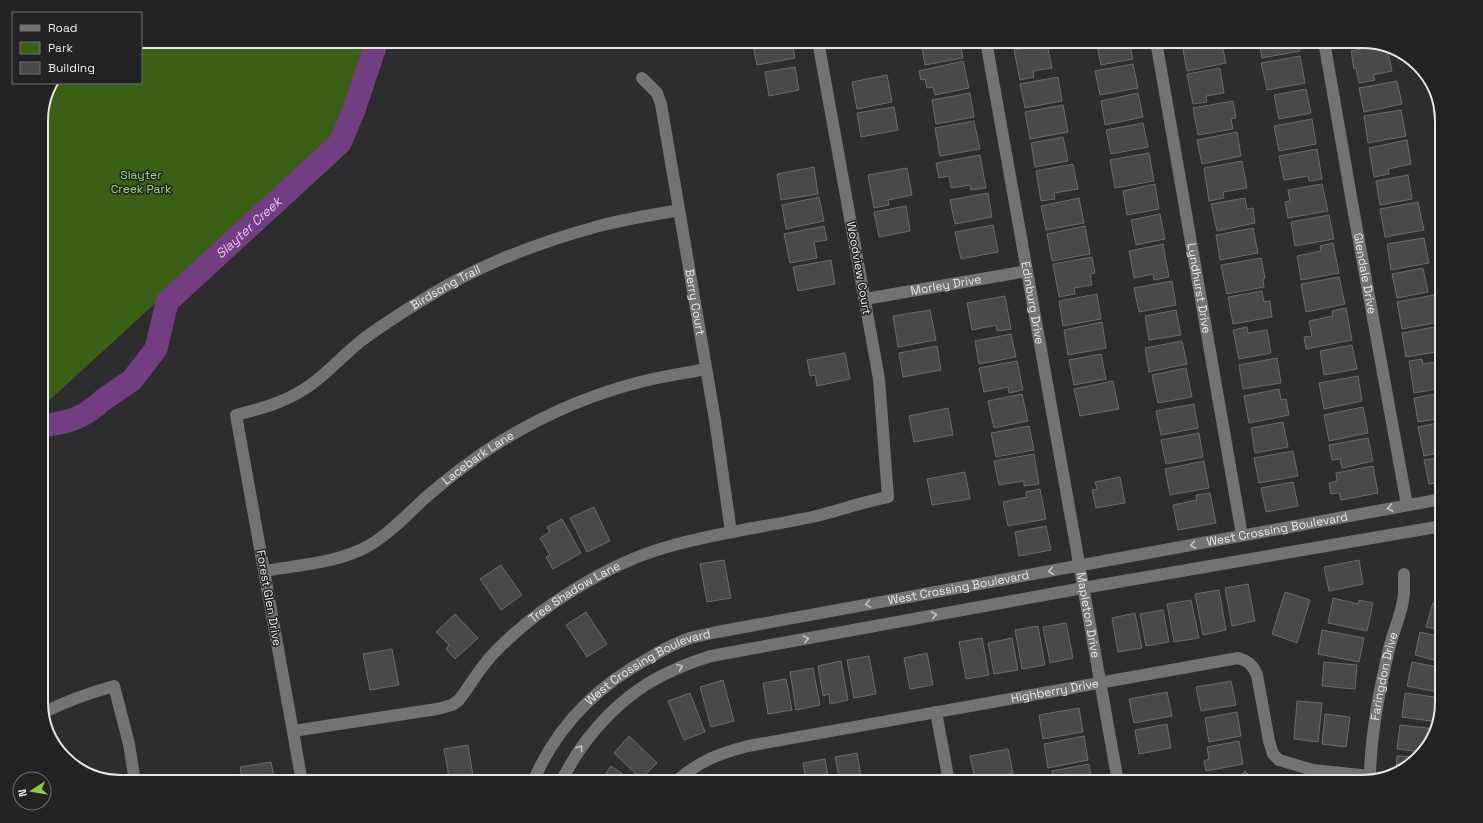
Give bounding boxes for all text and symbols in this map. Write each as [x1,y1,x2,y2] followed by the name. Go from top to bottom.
[12,12,142,84] legend
[48,20,77,36] text: Road
[48,40,73,56] text: Park
[48,60,95,76] text: Building
[111,167,172,197] park label: Slayter Creek Park
[212,191,286,262] water label: Slayter Creek
[843,220,875,316] street label: Woodview Court
[1350,232,1380,315] street label: Glendale Drive
[1183,242,1215,335] street label: Lyndhurst Drive
[1017,260,1048,346] street label: Edinburg Drive
[408,261,483,313] street label: Birdsong Trail
[681,268,708,337] street label: Berry Court
[909,271,982,299] street label: Morley Drive
[439,427,517,488] street label: Lacebark Lane
[1387,503,1393,512] one-way arrow
[1205,508,1349,550] street label: West Crossing Boulevard
[1190,540,1196,548] one-way arrow
[253,549,285,647] street label: Forest Glen Drive
[525,558,623,626] street label: Tree Shadow Lane
[1048,566,1055,575] one-way arrow
[887,567,1030,608] street label: West Crossing Boulevard
[1073,571,1104,659] street label: Mapleton Drive
[865,599,872,608] one-way arrow
[931,612,937,620] one-way arrow
[581,626,712,709] street label: West Crossing Boulevard
[1367,630,1402,722] street label: Faringdon Drive
[803,635,809,644] one-way arrow
[676,664,683,672] one-way arrow
[1010,675,1100,707] street label: Highberry Drive
[575,746,582,753] one-way arrow
[12,771,52,811] north arrow
[15,788,30,798] text: N

